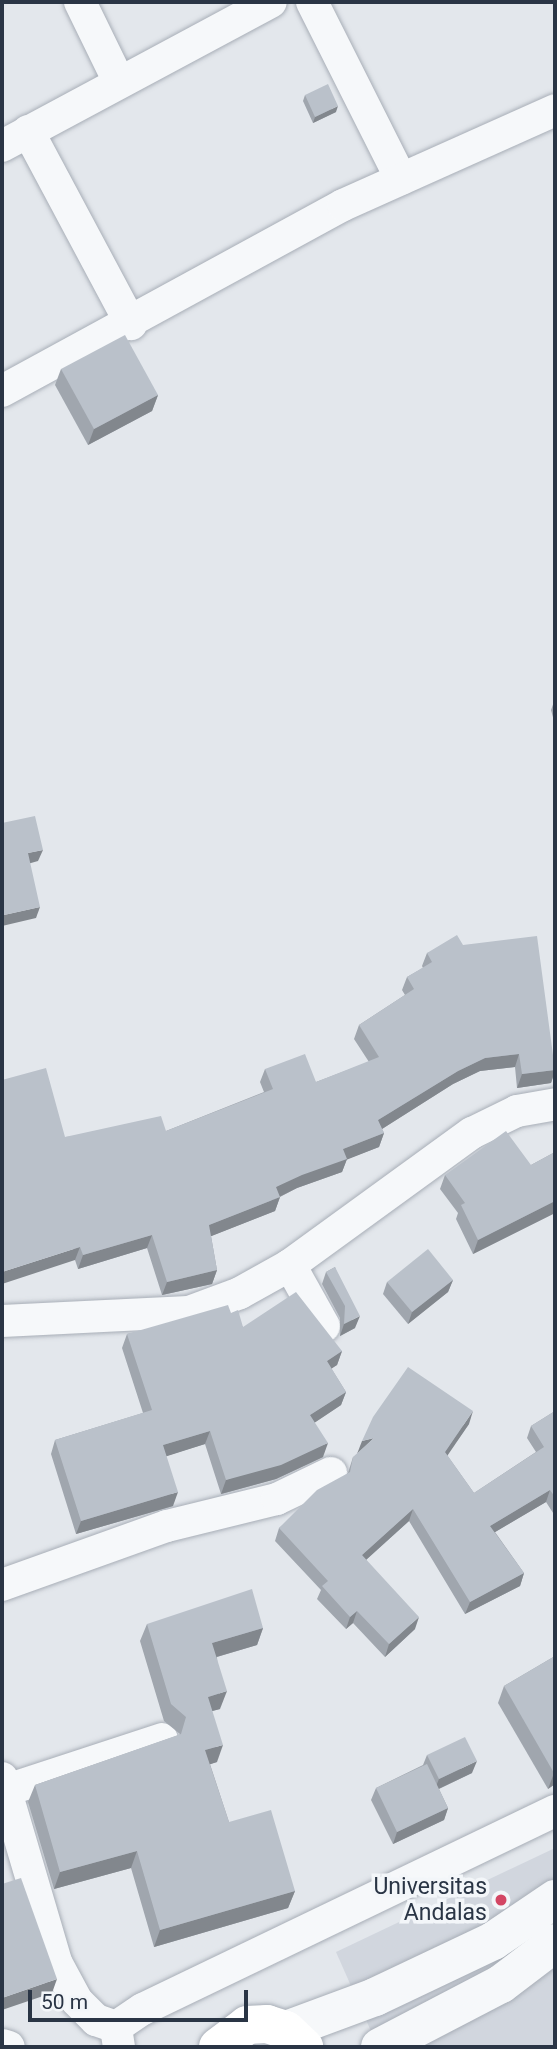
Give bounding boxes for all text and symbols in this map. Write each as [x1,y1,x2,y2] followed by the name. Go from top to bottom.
[373,1873,487,1927] place label: Universitas Andalas
[493,1892,509,1908] marker: Universitas Andalas
[32,1976,252,2020] scale bar
[41,1990,88,2014] text: 50 m

